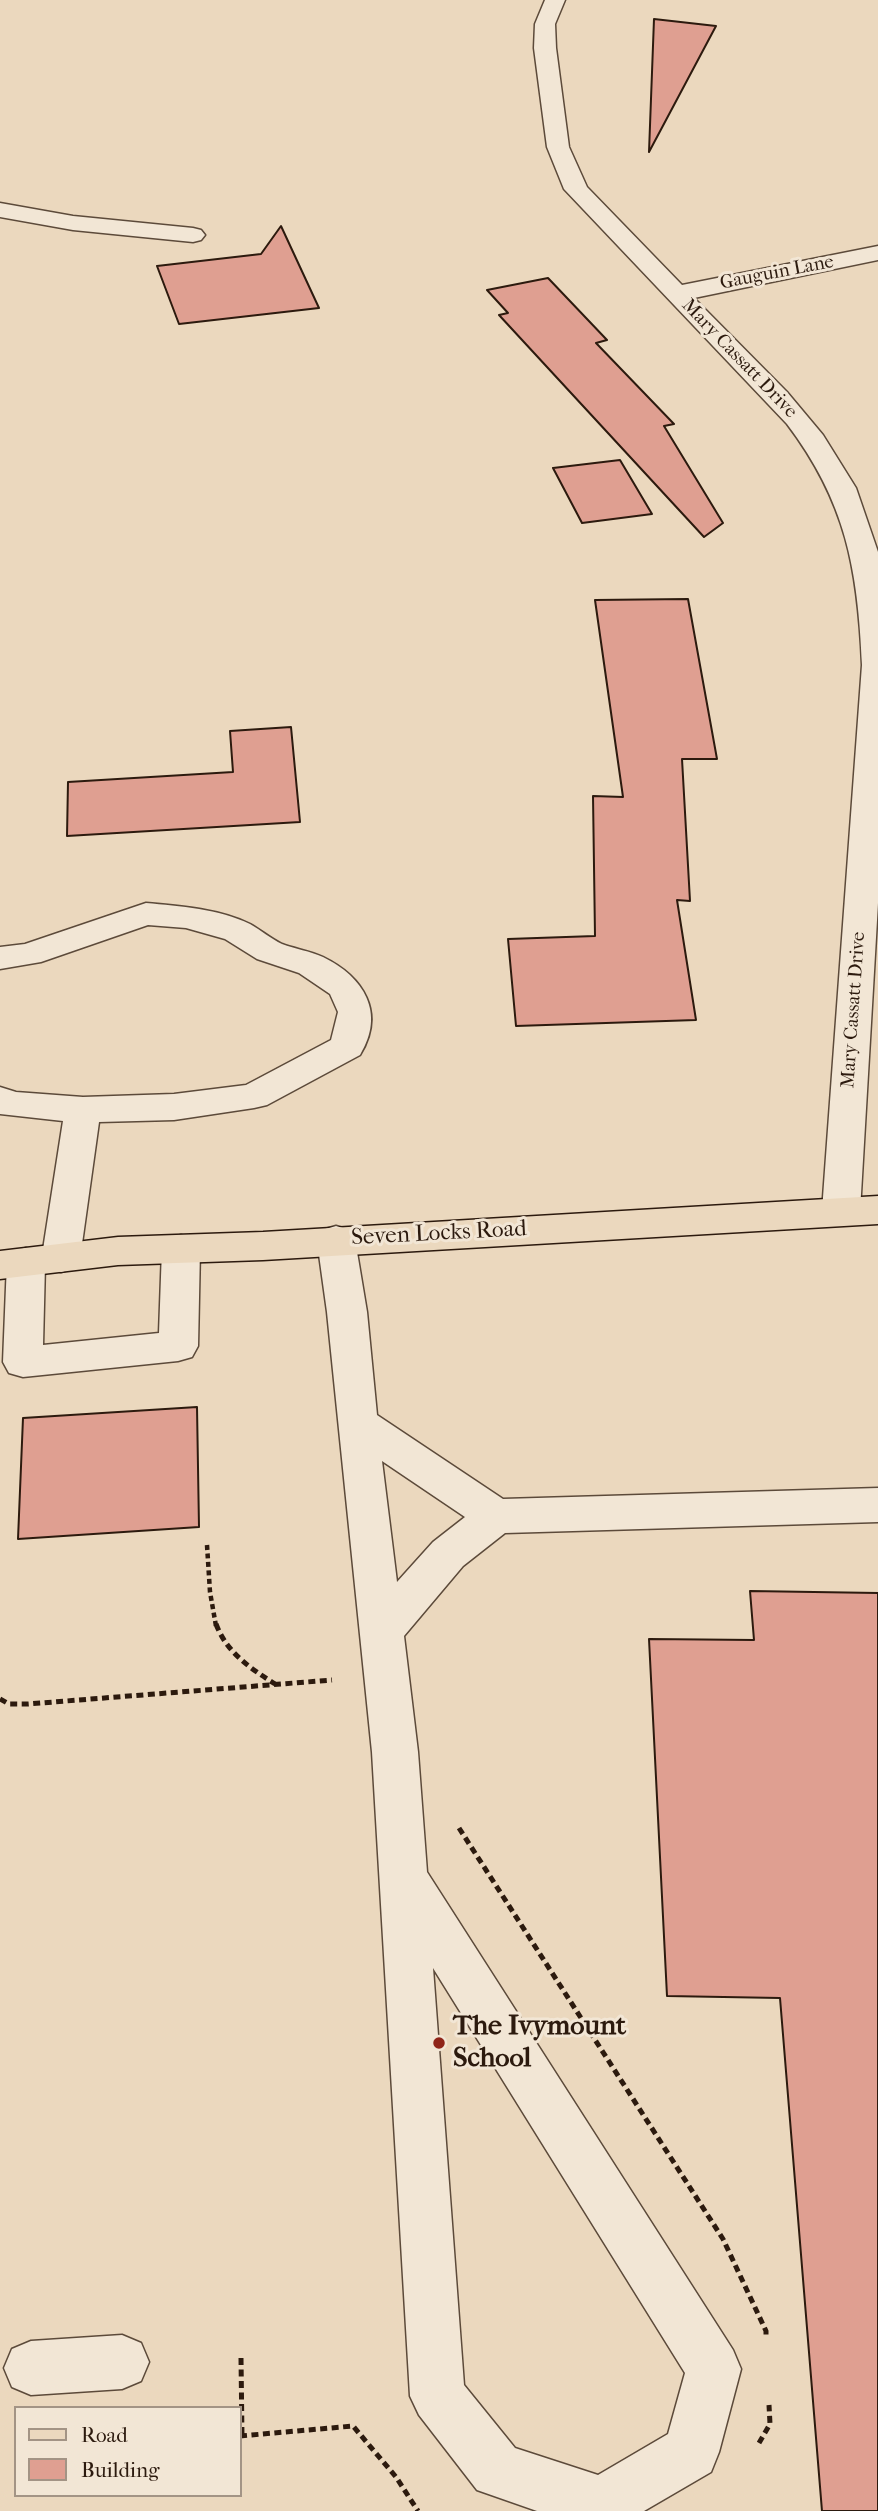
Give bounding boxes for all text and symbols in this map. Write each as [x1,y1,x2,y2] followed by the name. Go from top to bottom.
[718,251,836,295] street label: Gauguin Lane
[676,295,802,423] street label: Mary Cassatt Drive
[837,931,871,1089] street label: Mary Cassatt Drive
[350,1216,528,1252] street label: Seven Locks Road
[453,2010,626,2076] place label: The Ivymount School
[431,2035,447,2051] marker: The Ivymount School
[14,2406,242,2497] legend
[81,2423,128,2447] text: Road
[81,2458,159,2482] text: Building

